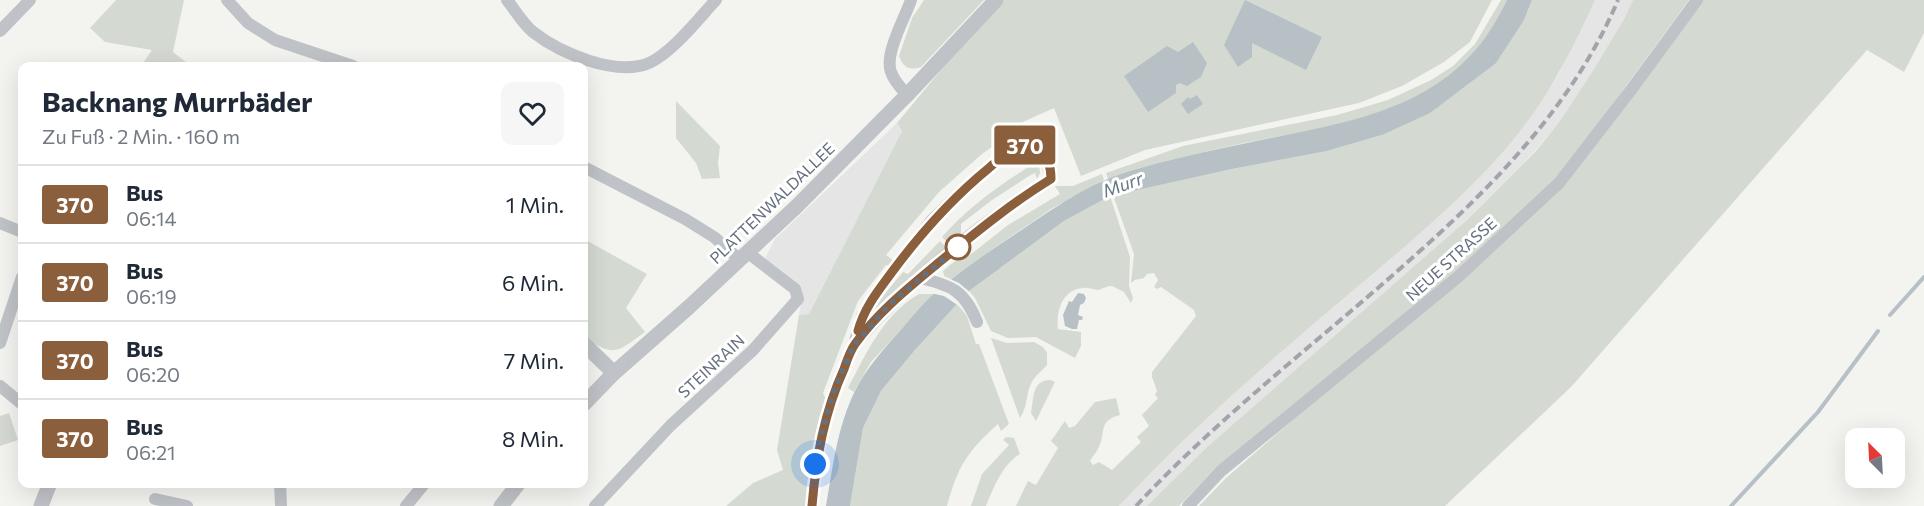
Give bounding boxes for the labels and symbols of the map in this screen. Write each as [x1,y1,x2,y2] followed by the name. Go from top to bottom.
[990,126,1060,164] line badge: 370
[705,138,838,267] street label: PLATTENWALDALLEE
[1099,166,1147,202] water label: Murr
[1401,213,1500,304] street label: NEUE STRASSE
[945,234,971,260] unlabelled marker
[674,330,748,401] street label: STEINRAIN
[1845,428,1905,488] north arrow
[800,449,830,479] your location

